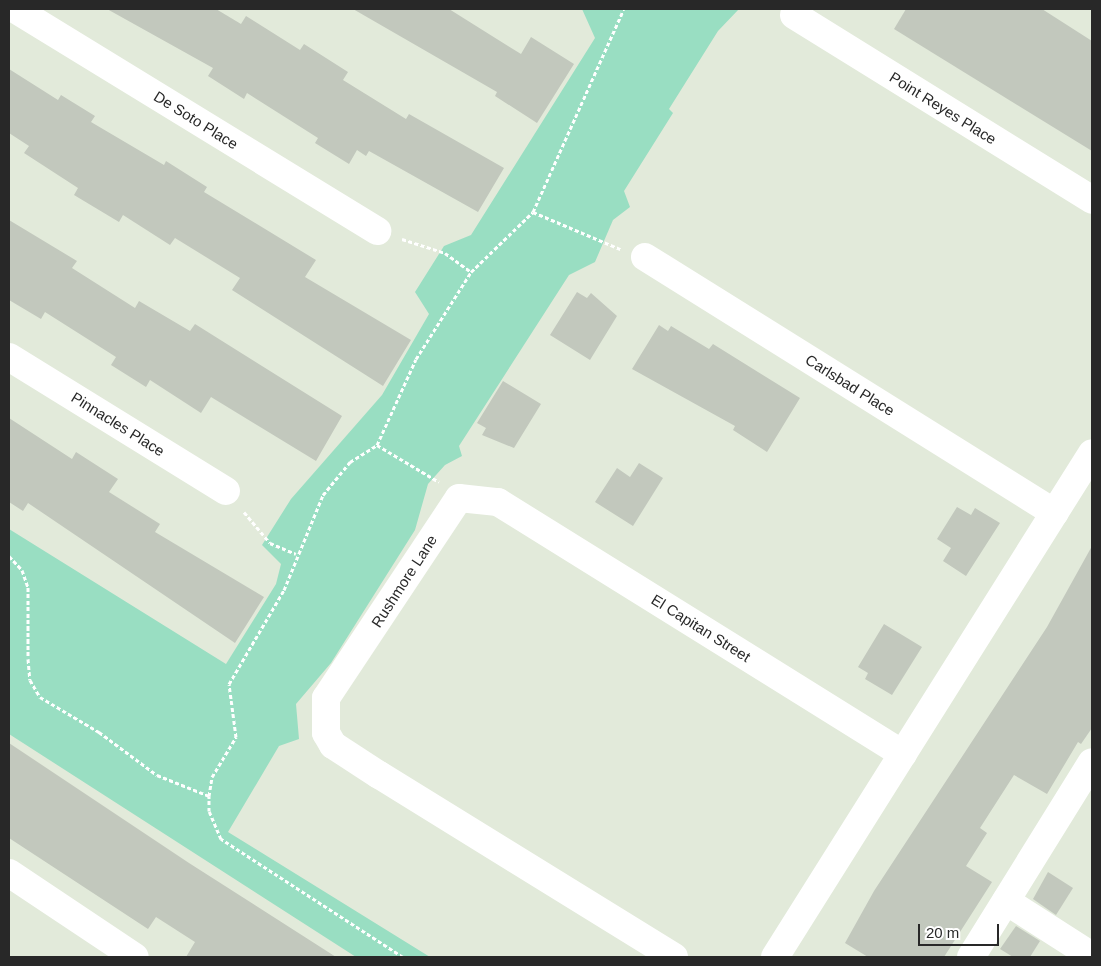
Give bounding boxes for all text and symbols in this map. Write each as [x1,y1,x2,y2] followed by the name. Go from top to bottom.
[886,68,1000,148] street label: Point Reyes Place
[151,87,241,153] street label: De Soto Place
[802,350,898,420] street label: Carlsbad Place
[68,388,168,460] street label: Pinnacles Place
[367,531,441,631] street label: Rushmore Lane
[648,590,754,666] street label: El Capitan Street
[921,914,1002,946] scale bar
[926,924,959,941] text: 20 m

